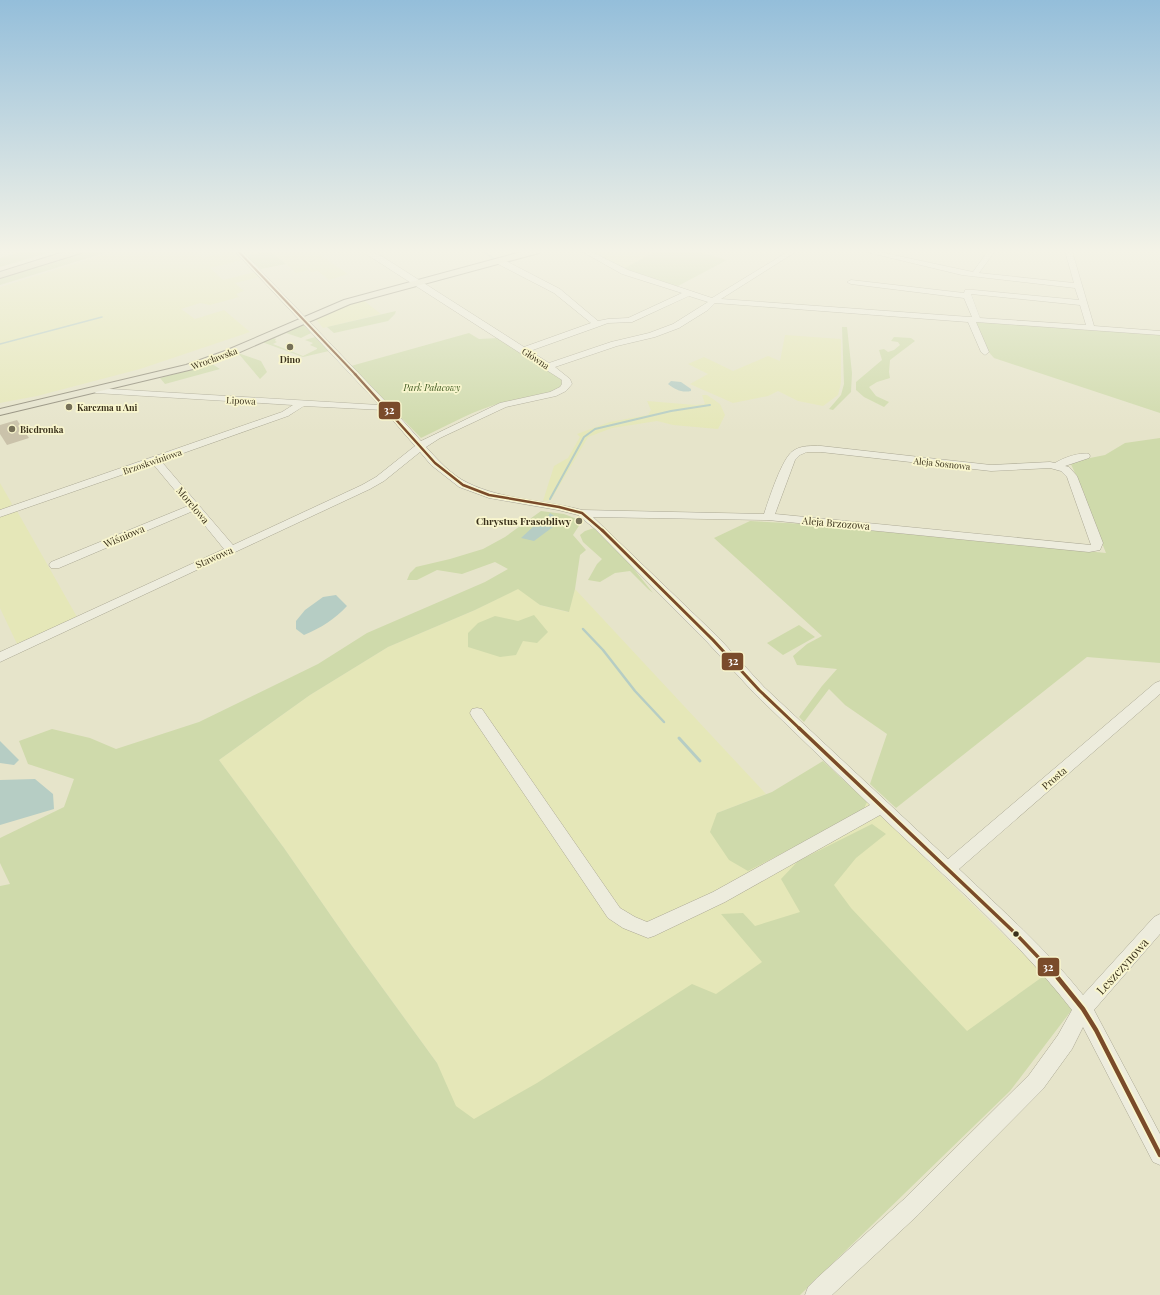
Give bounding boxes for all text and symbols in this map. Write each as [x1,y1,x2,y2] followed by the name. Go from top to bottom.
[285,342,295,352] marker: Dino
[188,344,239,372] street label: Wrocławska
[520,345,552,372] street label: Główna
[280,353,300,365] place label: Dino
[403,381,461,393] park label: Park Pałacowy
[226,393,257,407] street label: Lipowa
[77,401,137,413] place label: Karczma u Ani
[378,401,401,420] line badge: 32
[64,402,74,412] marker: Karczma u Ani
[383,402,395,417] text: 32
[20,423,64,435] place label: Biedronka
[7,424,17,434] marker: Biedronka
[121,445,184,477] street label: Brzoskwiniowa
[912,454,972,472] street label: Aleja Sosnowa
[173,484,213,526] street label: Morelowa
[801,513,870,533] street label: Aleja Brzozowa
[476,514,572,528] place label: Chrystus Frasobliwy
[574,516,584,526] marker: Chrystus Frasobliwy
[100,521,147,551] street label: Wiśniowa
[193,543,235,571] street label: Stawowa
[721,652,744,671] line badge: 32
[727,653,739,668] text: 32
[1039,763,1069,793] street label: Prosta
[1011,929,1021,939] unlabelled marker
[1092,934,1152,998] street label: Leszczynowa
[1037,957,1060,977] line badge: 32
[1042,959,1054,974] text: 32

